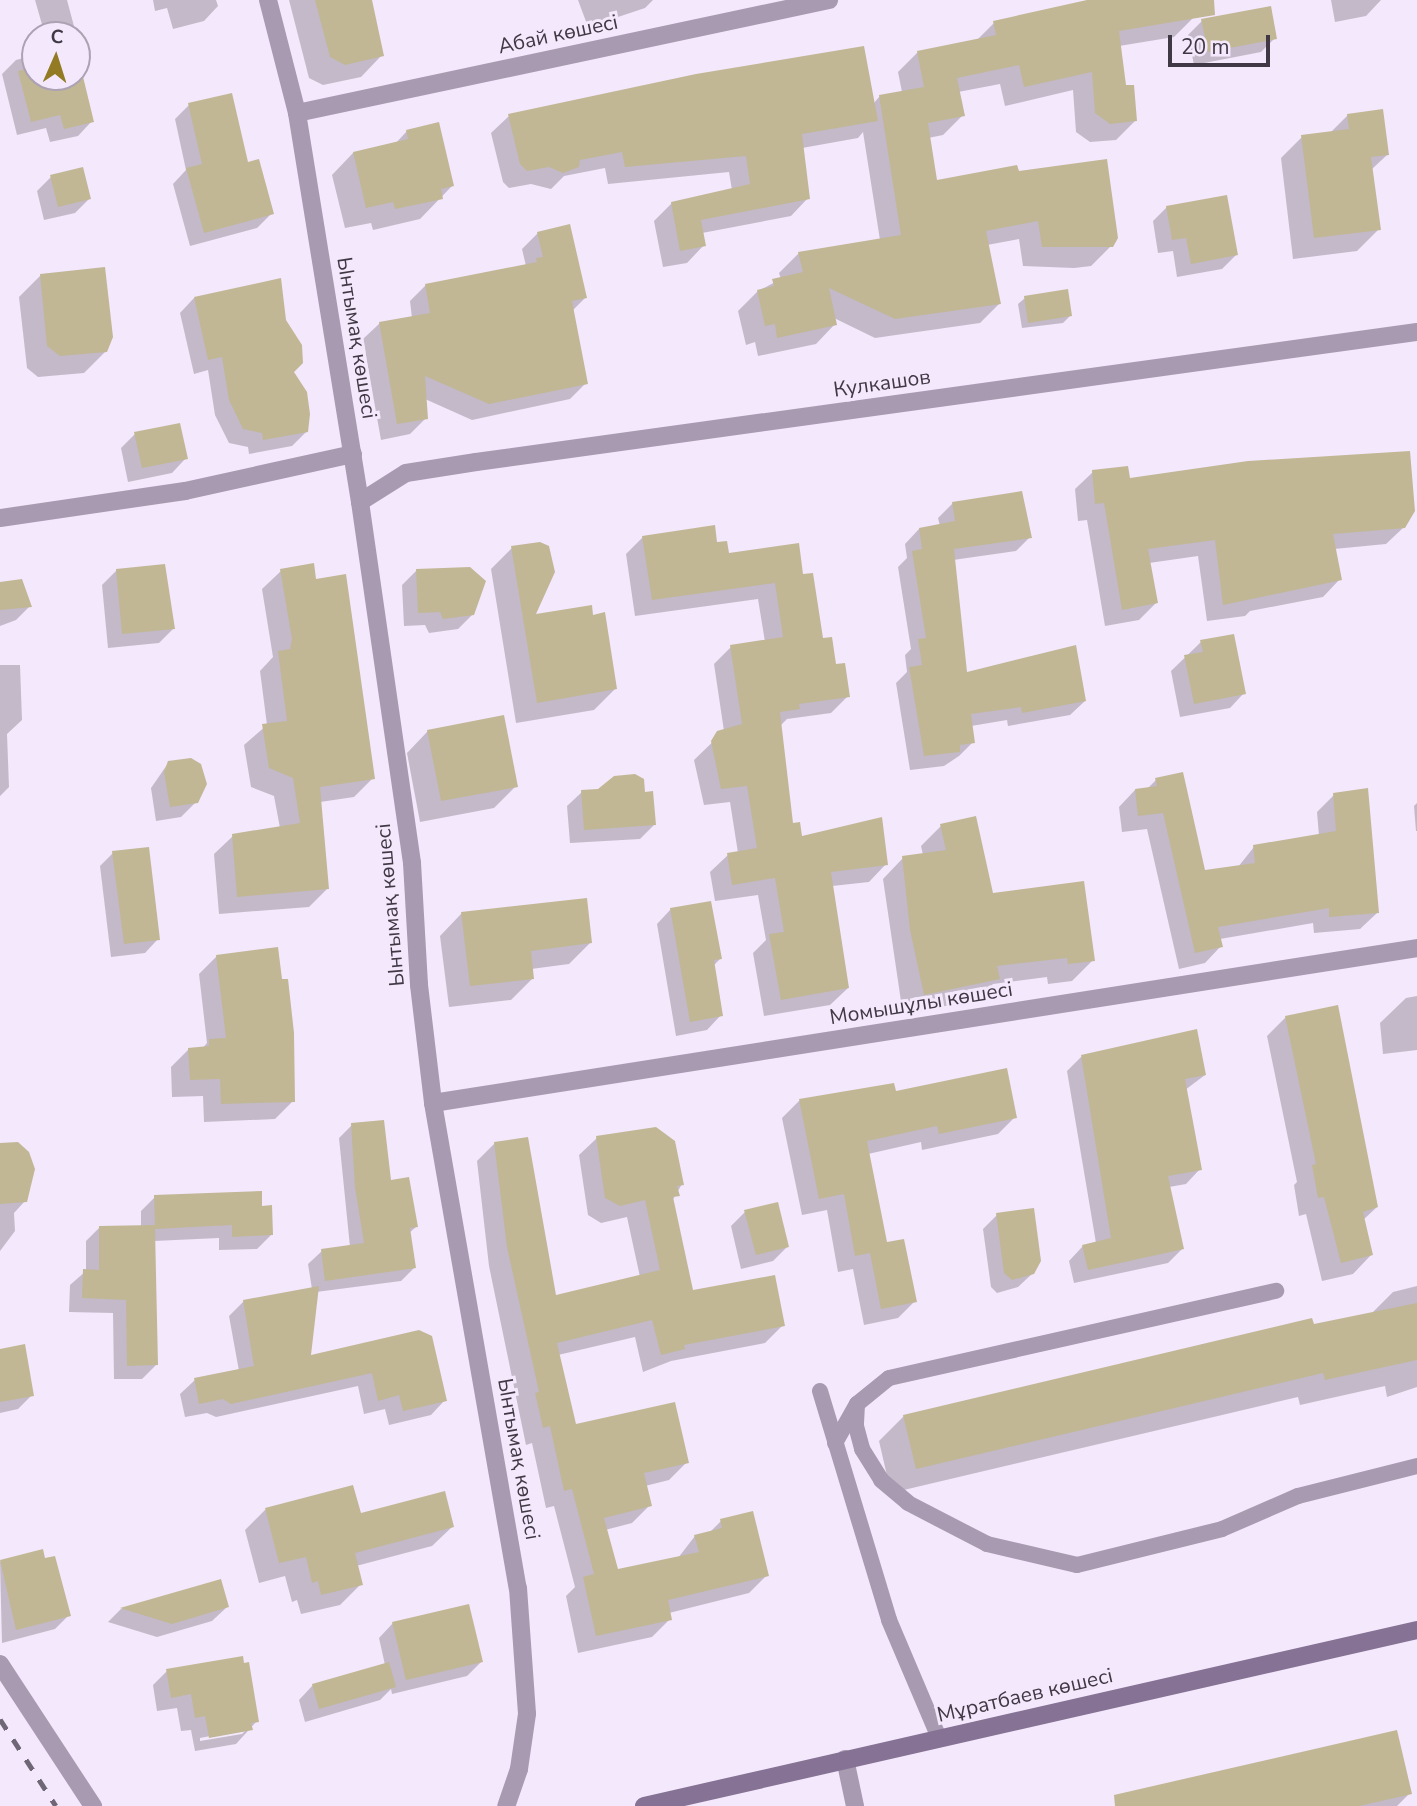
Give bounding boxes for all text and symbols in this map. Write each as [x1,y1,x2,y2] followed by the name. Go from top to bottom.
[496,9,620,59] street label: Абай көшесі
[21,21,91,91] north arrow
[1172,21,1274,65] scale bar
[50,24,64,50] text: С
[1181,33,1230,61] text: 20 m
[332,255,382,421] street label: Ынтымақ көшесі
[832,364,932,402] street label: Кулкашов
[370,822,410,988] street label: Ынтымақ көшесі
[828,976,1014,1030] street label: Момышұлы көшесі
[492,1376,546,1542] street label: Ынтымақ көшесі
[935,1663,1115,1727] street label: Мұратбаев көшесі

